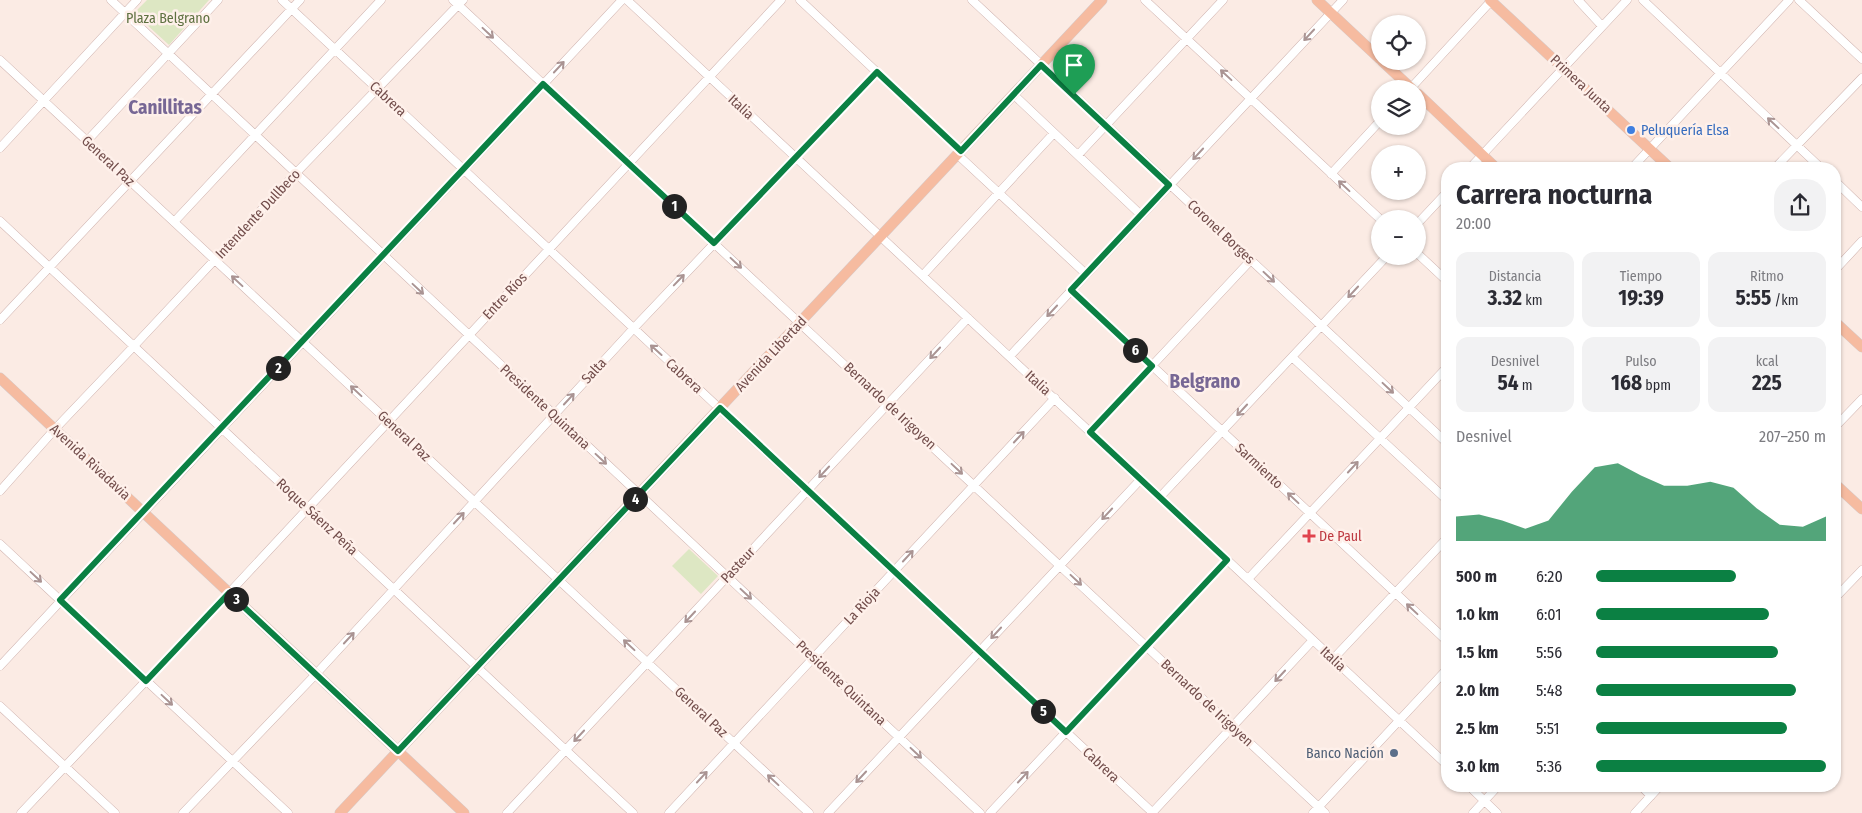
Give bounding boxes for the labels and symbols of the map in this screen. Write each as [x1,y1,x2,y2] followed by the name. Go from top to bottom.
[126,10,210,27] park label: Plaza Belgrano
[482,27,495,39] one-way arrow
[1303,29,1315,42] one-way arrow
[1053,44,1095,95] pin
[1547,51,1615,117] street label: Primera Junta
[553,61,565,74] one-way arrow
[1219,69,1232,81] one-way arrow
[366,78,410,120] street label: Cabrera
[725,91,757,123] street label: Italia
[128,96,202,119] district label: Canillitas
[1767,117,1780,129] one-way arrow
[1641,122,1729,139] place label: Peluquería Elsa
[1625,124,1637,136] marker: Peluquería Elsa
[78,132,138,190] street label: General Paz
[1192,147,1204,160] one-way arrow
[212,166,304,262] street label: Intendente Dullbeco
[1338,180,1351,192] one-way arrow
[662,194,686,218] pin: 1
[1184,196,1258,268] street label: Coronel Borges
[729,257,742,269] one-way arrow
[479,269,531,323] street label: Entre Ríos
[1263,271,1276,283] one-way arrow
[673,273,685,286] one-way arrow
[231,275,243,287] one-way arrow
[412,283,425,295] one-way arrow
[1347,285,1359,298] one-way arrow
[1046,305,1057,318] one-way arrow
[732,313,810,395] street label: Avenida Libertad
[1122,338,1148,362] pin: 6
[650,344,663,356] one-way arrow
[929,347,941,360] one-way arrow
[578,355,610,387] street label: Salta
[662,355,706,397] street label: Cabrera
[266,356,290,380] pin: 2
[840,359,940,453] street label: Bernardo de Irigoyen
[496,361,594,453] street label: Presidente Quintana
[1022,367,1054,399] street label: Italia
[1170,370,1240,393] district label: Belgrano
[1382,382,1394,394] one-way arrow
[350,385,362,397] one-way arrow
[563,392,574,405] one-way arrow
[1236,404,1248,417] one-way arrow
[374,407,434,465] street label: General Paz
[46,420,134,504] street label: Avenida Rivadavia
[1013,430,1025,443] one-way arrow
[1232,440,1286,492] street label: Sarmiento
[595,453,608,465] one-way arrow
[1347,461,1359,473] one-way arrow
[951,463,963,475] one-way arrow
[818,466,830,479] one-way arrow
[273,475,361,559] street label: Roque Sáenz Peña
[622,486,648,512] pin: 4
[1287,492,1300,504] one-way arrow
[1101,508,1113,521] one-way arrow
[453,512,465,525] one-way arrow
[1319,528,1362,545] place label: De Paul
[1303,530,1315,542] marker: De Paul
[717,543,759,586] street label: Pasteur
[902,549,914,562] one-way arrow
[29,571,42,583] one-way arrow
[1069,574,1082,586] one-way arrow
[840,584,884,628] street label: La Rioja
[224,586,248,612] pin: 3
[739,588,752,600] one-way arrow
[1406,603,1418,615] one-way arrow
[684,610,696,623] one-way arrow
[990,627,1002,640] one-way arrow
[343,631,355,644] one-way arrow
[792,637,890,729] street label: Presidente Quintana
[622,639,635,651] one-way arrow
[1317,643,1349,675] street label: Italia
[1157,656,1257,750] street label: Bernardo de Irigoyen
[1274,670,1286,682] one-way arrow
[671,683,731,741] street label: General Paz
[161,694,173,706] one-way arrow
[1030,698,1056,724] pin: 5
[573,729,585,742] one-way arrow
[1079,744,1123,786] street label: Cabrera
[1306,745,1384,762] place label: Banco Nación
[909,747,922,759] one-way arrow
[1388,747,1400,759] marker: Banco Nación
[696,771,708,784] one-way arrow
[855,771,867,784] one-way arrow
[1017,771,1029,784] one-way arrow
[767,774,779,786] one-way arrow

